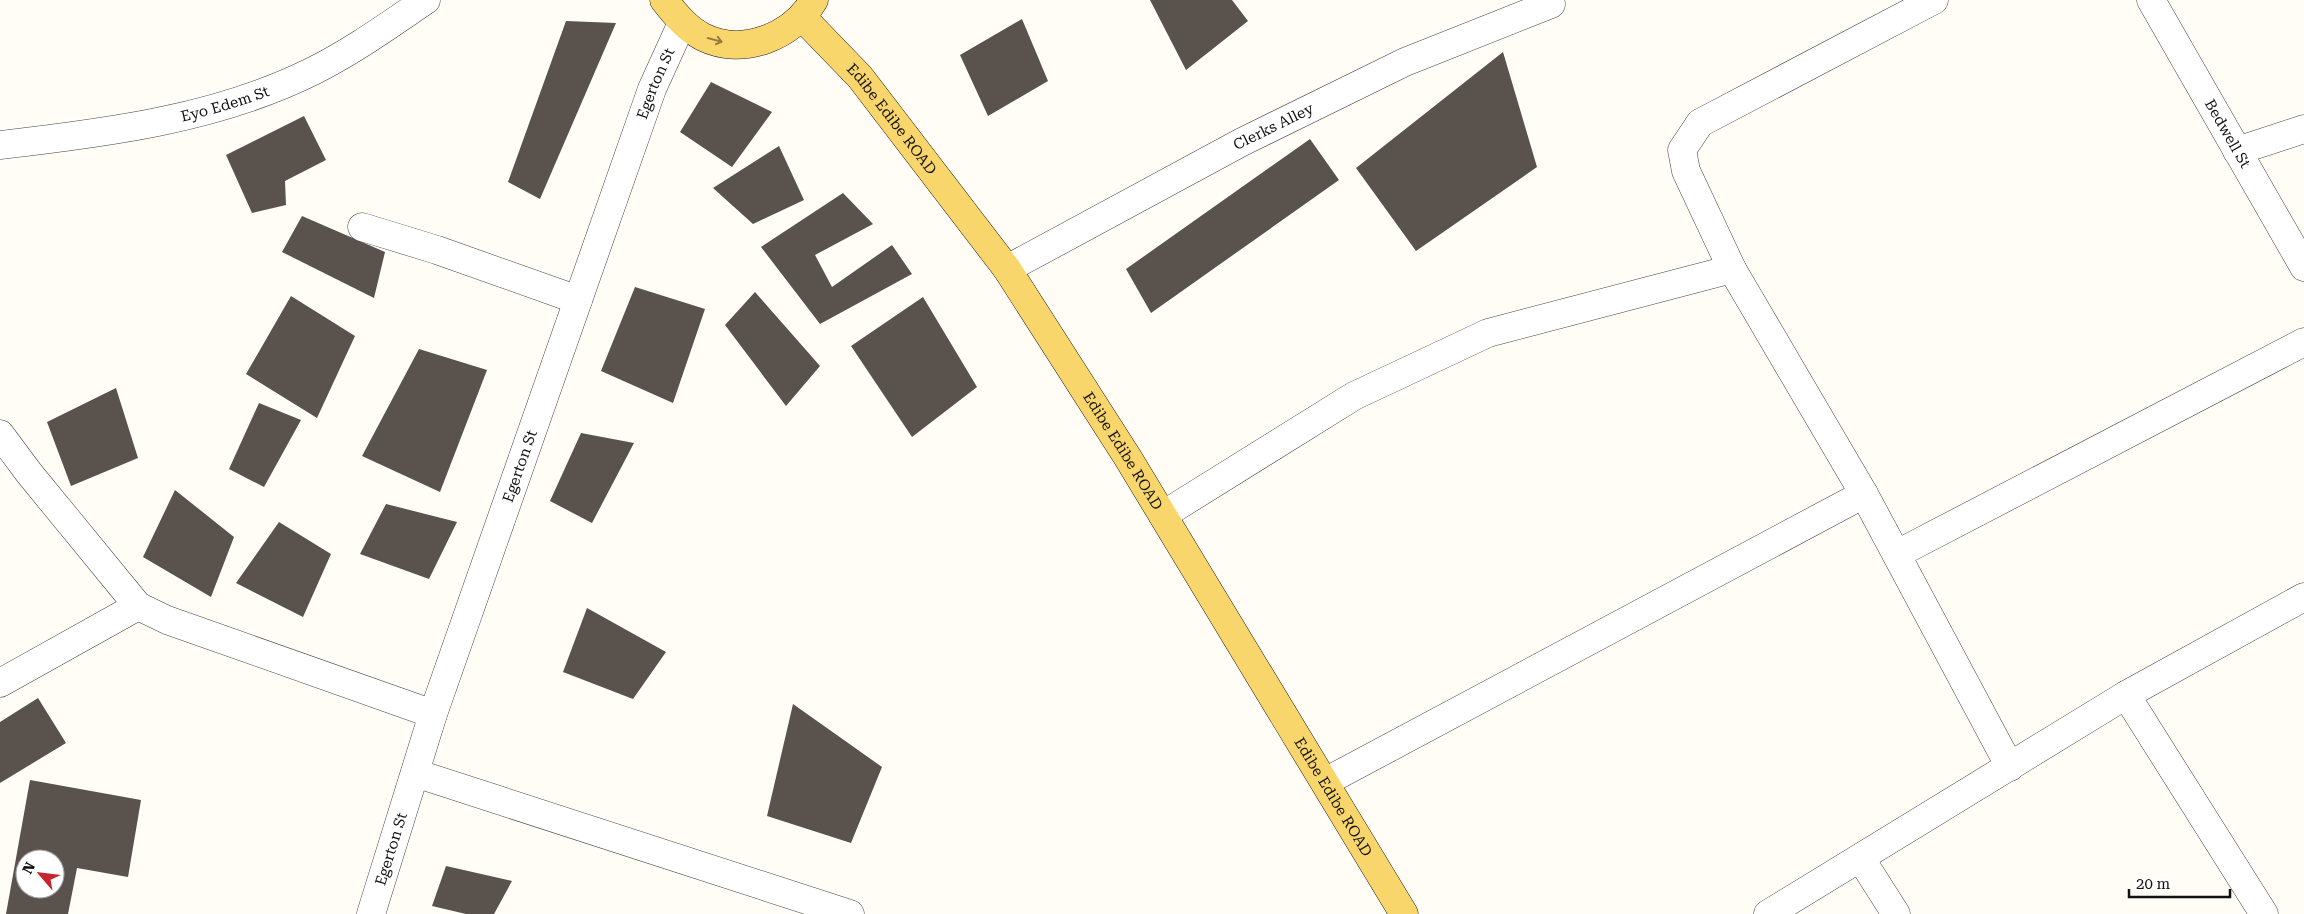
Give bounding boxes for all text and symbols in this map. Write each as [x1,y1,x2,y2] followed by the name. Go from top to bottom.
[706,36,722,45] one-way arrow
[633,45,679,122] street label: Egerton St
[843,60,940,178] street label: Edibe Edibe ROAD
[179,82,272,126] street label: Eyo Edem St
[2201,96,2255,172] street label: Bedwell St
[1230,99,1316,154] street label: Clerks Alley
[1079,389,1166,513] street label: Edibe Edibe ROAD
[499,427,541,505] street label: Egerton St
[1290,734,1376,860] street label: Edibe Edibe ROAD
[371,810,411,888] street label: Egerton St
[15,849,65,899] north arrow
[19,859,38,876] text: N
[2129,866,2230,898] scale bar
[2136,875,2171,893] text: 20 m

